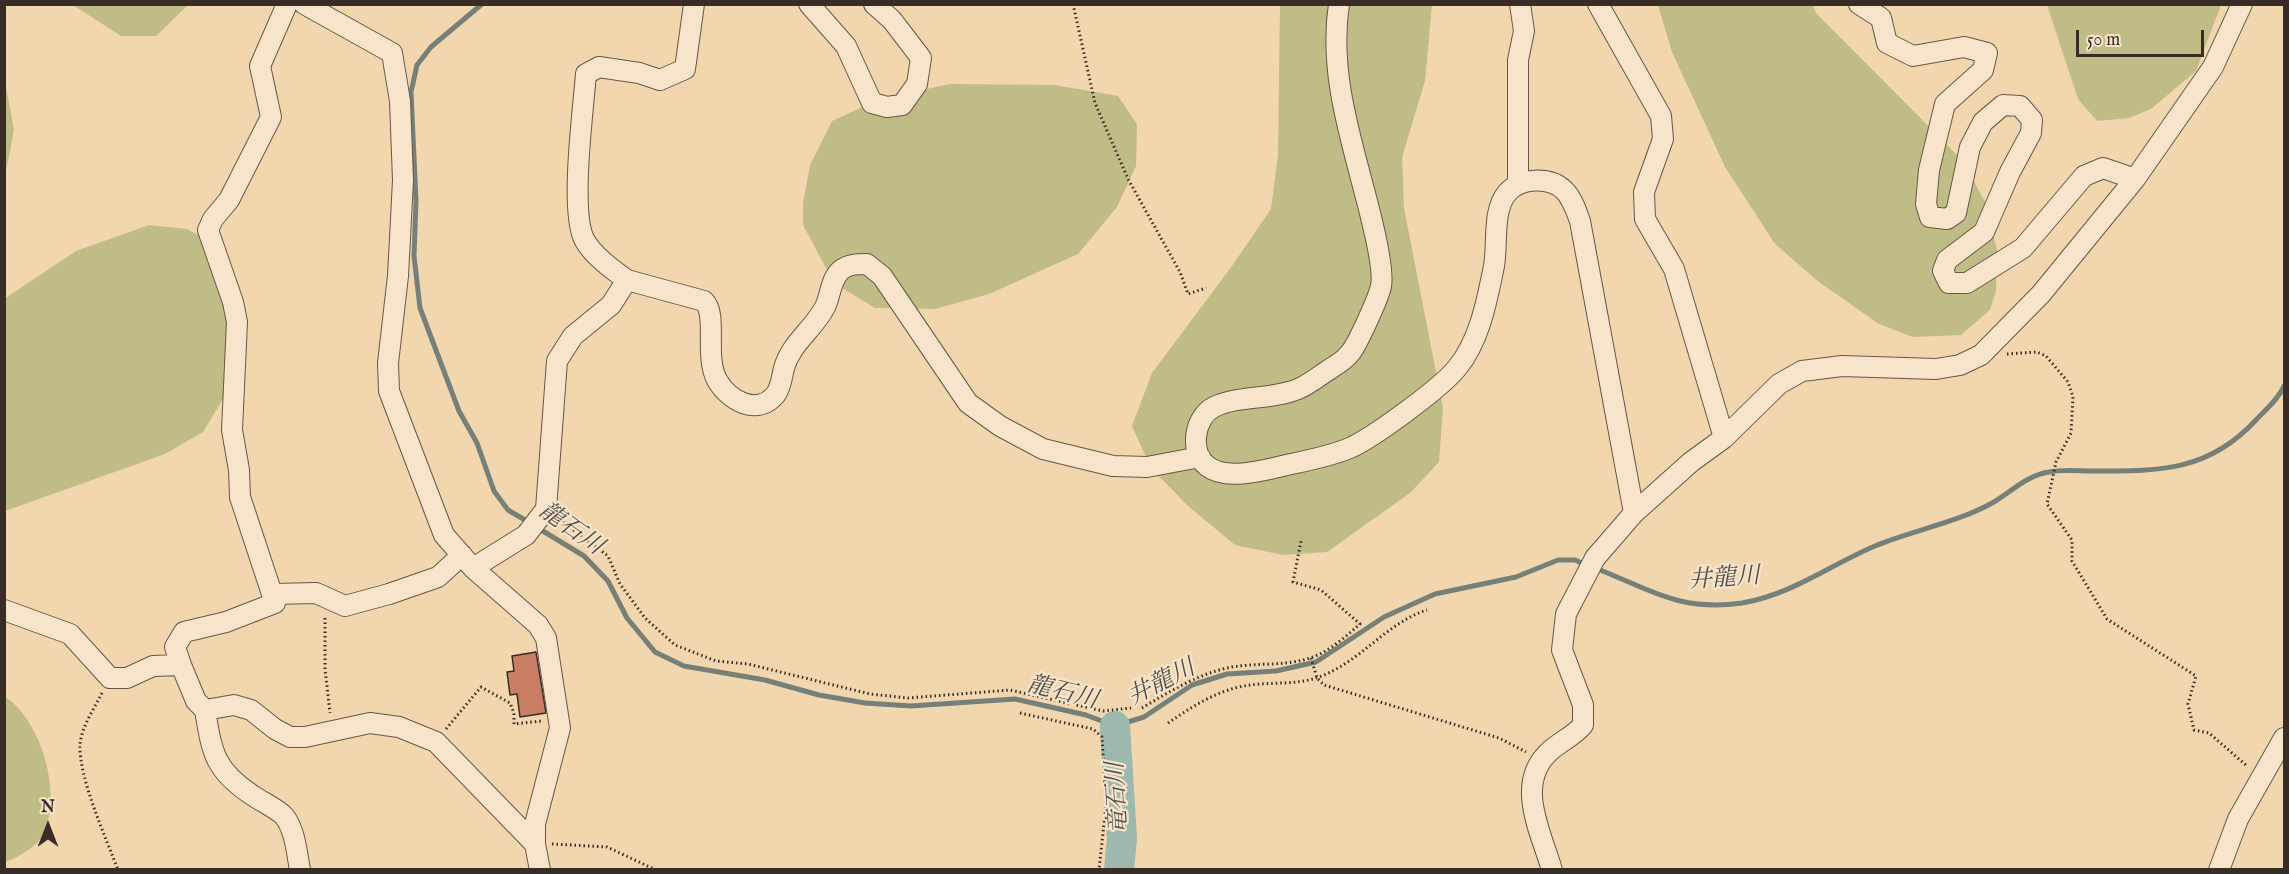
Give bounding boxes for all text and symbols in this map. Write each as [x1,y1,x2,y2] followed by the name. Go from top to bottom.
[2079,18,2206,56] scale bar
[2087,29,2120,52] text: 50 m
[532,498,608,562] water label: 龍石川
[1687,563,1761,597] water label: 井龍川
[1123,655,1201,713] water label: 井龍川
[1024,671,1100,717] water label: 龍石川
[1103,761,1135,835] water label: 竜石川
[18,796,78,856] north arrow
[41,798,55,818] text: N

